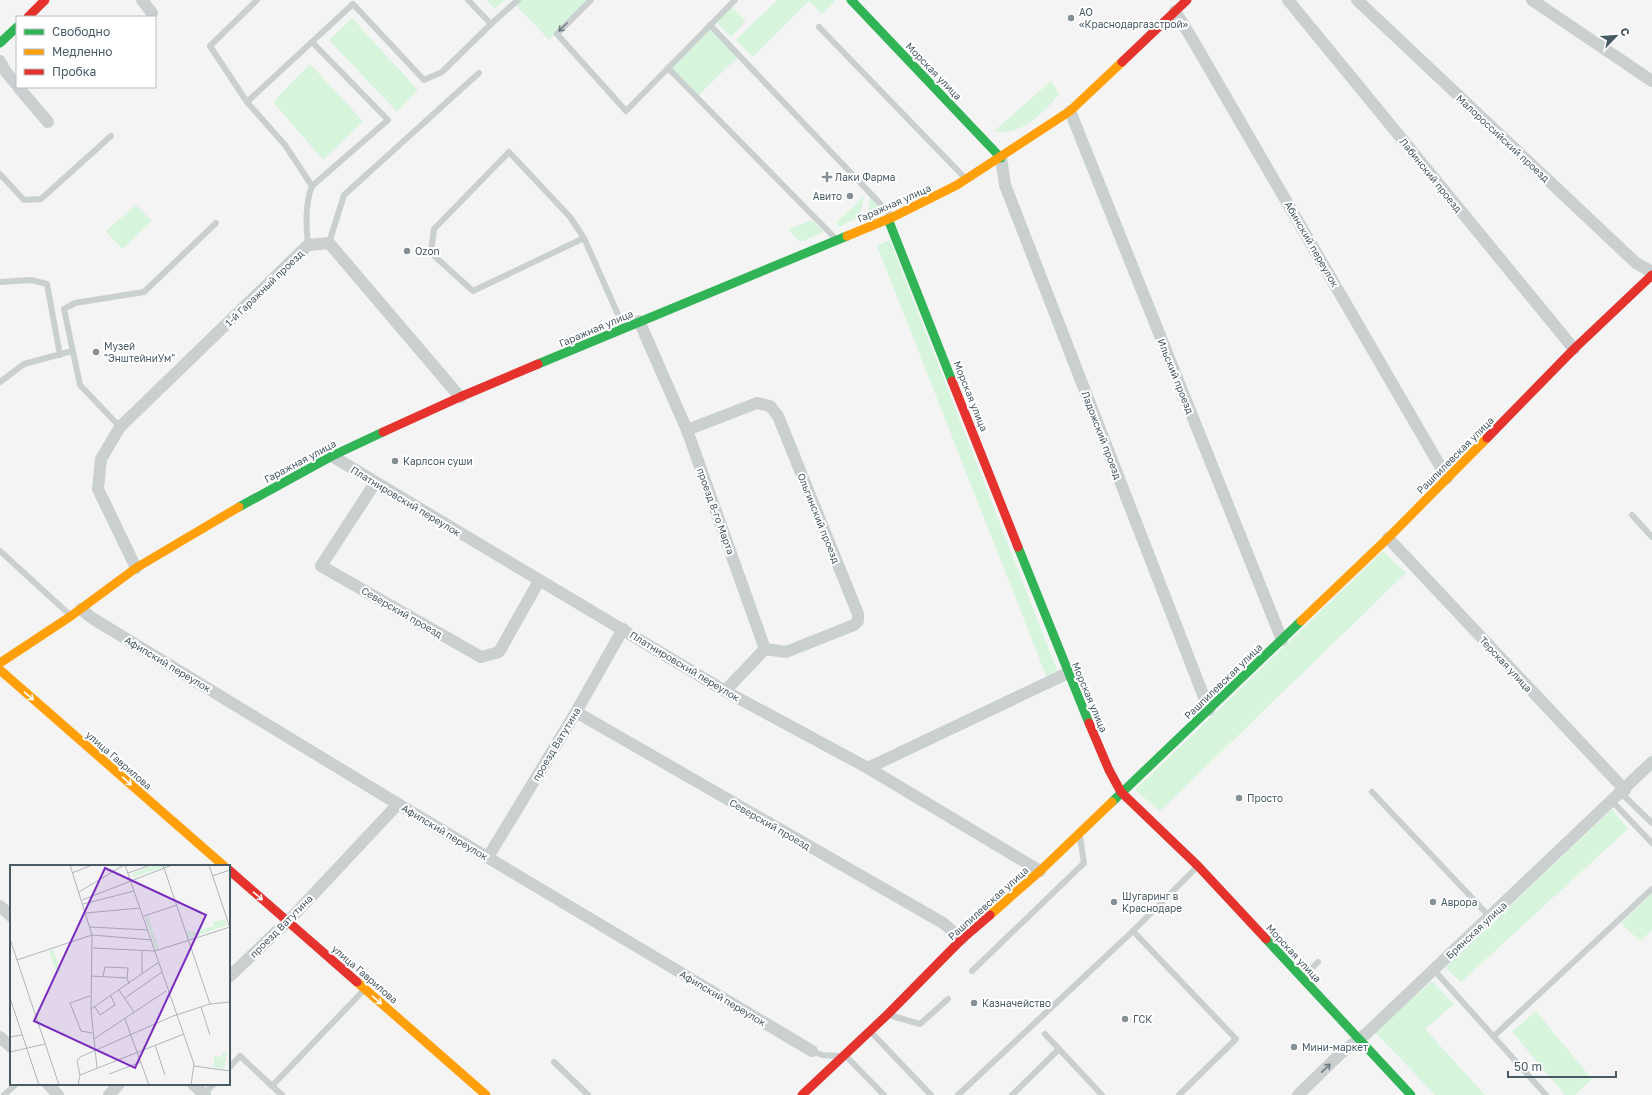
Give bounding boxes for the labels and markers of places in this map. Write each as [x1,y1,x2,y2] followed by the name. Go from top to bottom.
[1079,6,1189,30] place label: АО «Краснодаргазстрой»
[1066,13,1076,23] marker: АО «Краснодаргазстрой»
[835,171,895,183] place label: Лаки Фарма
[822,172,832,182] marker: Лаки Фарма
[813,190,842,202] place label: Авито
[845,191,855,201] marker: Авито
[415,245,440,257] place label: Ozon
[402,246,412,256] marker: Ozon
[104,340,175,364] place label: Музей "ЭнштейниУм"
[91,347,101,357] marker: Музей "ЭнштейниУм"
[403,455,473,467] place label: Карлсон суши
[390,456,400,466] marker: Карлсон суши
[1247,792,1283,804] place label: Просто
[1234,793,1244,803] marker: Просто
[1122,890,1182,914] place label: Шугаринг в Краснодаре
[1441,896,1477,908] place label: Аврора
[1109,897,1119,907] marker: Шугаринг в Краснодаре
[1428,897,1438,907] marker: Аврора
[982,997,1051,1009] place label: Казначейство
[969,998,979,1008] marker: Казначейство
[1133,1013,1152,1025] place label: ГСК
[1120,1014,1130,1024] marker: ГСК
[1302,1041,1368,1053] place label: Мини-маркет
[1289,1042,1299,1052] marker: Мини-маркет

